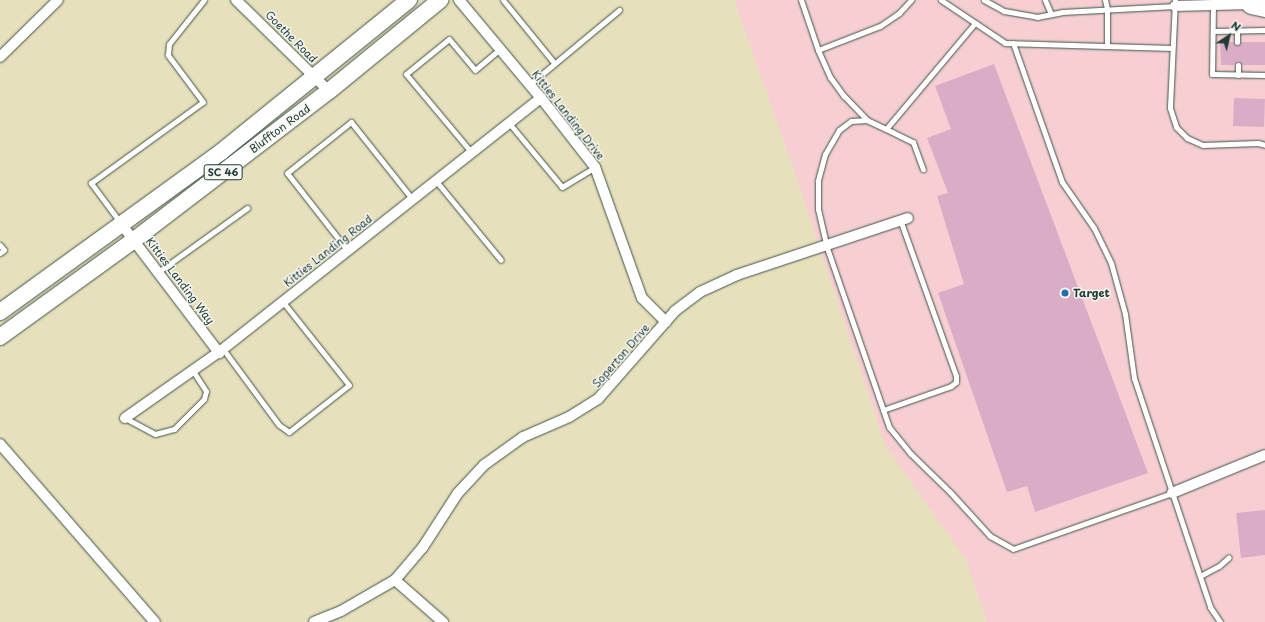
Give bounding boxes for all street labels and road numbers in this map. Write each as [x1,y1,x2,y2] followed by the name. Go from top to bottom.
[262,8,320,66] street label: Goethe Road
[529,68,607,162] street label: Kitties Landing Drive
[247,102,313,156] street label: Bluffton Road
[203,164,243,180] road number: SC 46
[281,212,375,290] street label: Kitties Landing Road
[143,235,217,327] street label: Kitties Landing Way
[590,321,652,391] street label: Soperton Drive

